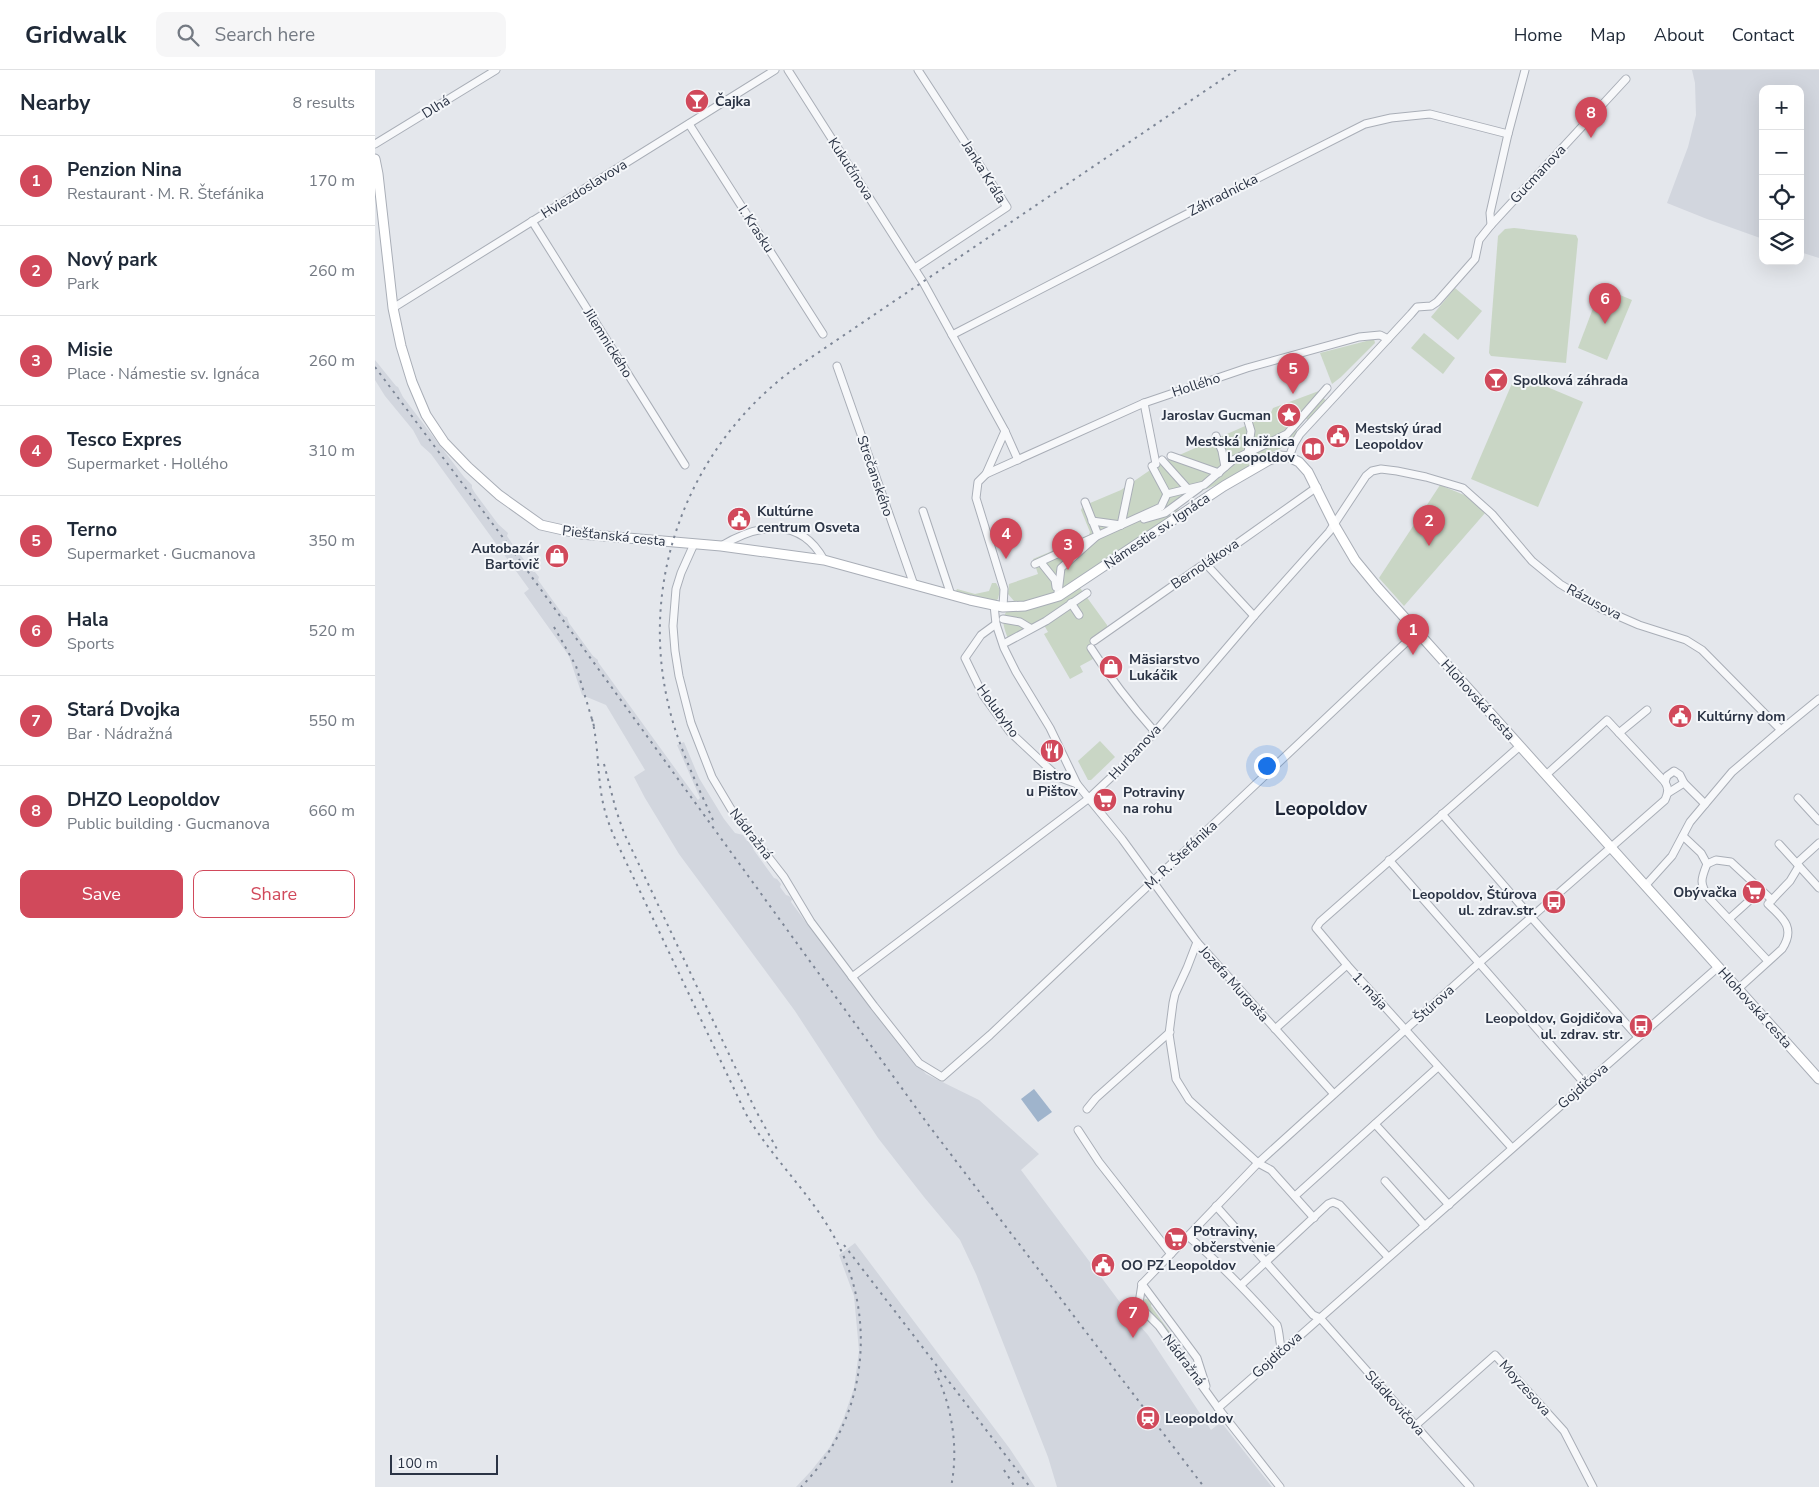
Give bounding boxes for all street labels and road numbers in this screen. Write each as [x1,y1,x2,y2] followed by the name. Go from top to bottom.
[418,91,454,123] street label: Dlhá
[824,134,878,204] street label: Kukučínova
[957,136,1011,207] street label: Janka Kráľa
[1506,140,1570,208] street label: Gucmanova
[537,155,631,223] street label: Hviezdoslavova
[1185,169,1261,221] street label: Záhradnícka
[734,202,778,256] street label: I. Krasku
[578,304,637,382] street label: Jilemnického
[1169,368,1223,402] street label: Hollého
[852,433,898,519] street label: Strečanského
[1100,488,1214,574] street label: Námestie sv. Ignáca
[561,521,667,551] street label: Piešťanská cesta
[1167,534,1243,594] street label: Bernolákova
[1563,580,1625,624] street label: Rázusova
[1437,655,1519,745] street label: Hlohovská cesta
[972,681,1024,742] street label: Holubyho
[1104,720,1166,784] street label: Hurbanova
[725,804,777,864] street label: Nádražná
[1140,816,1222,894] street label: M. R. Štefánika
[1194,941,1273,1026] street label: Jozefa Murgaša
[1714,963,1796,1053] street label: Hlohovská cesta
[1348,968,1392,1014] street label: 1. mája
[1410,981,1458,1027] street label: Štúrova
[1554,1059,1612,1113] street label: Gojdičova
[1248,1327,1306,1383] street label: Gojdičova
[1158,1330,1210,1390] street label: Nádražná
[1495,1356,1555,1420] street label: Moyzesova
[1361,1366,1429,1440] street label: Sládkovičova

